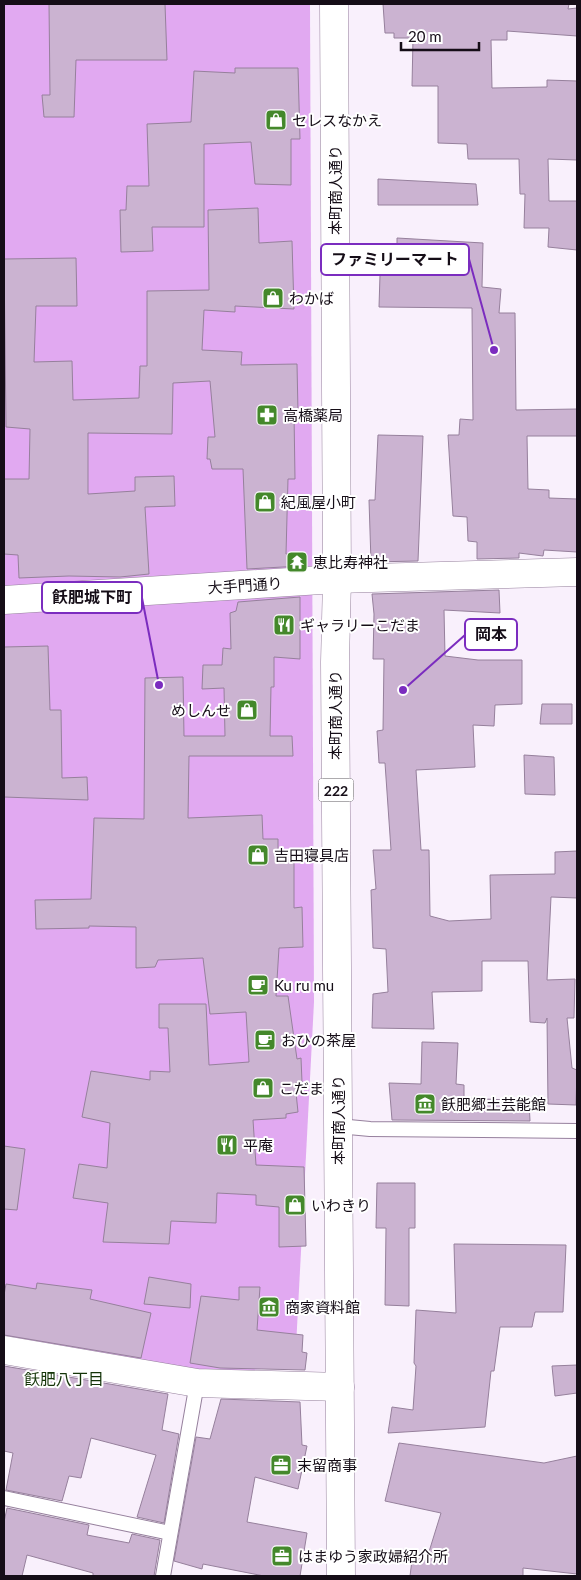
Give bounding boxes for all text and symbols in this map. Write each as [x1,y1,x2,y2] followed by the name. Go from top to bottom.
[401,20,478,52] scale bar
[408,27,442,45] text: 20 m
[264,108,288,132] shop icon: セレスなかえ
[292,111,382,129] place label: セレスなかえ
[326,145,344,235] street label: 本町商人通り
[321,244,469,275] callout: ファミリーマート
[331,249,459,268] text: ファミリーマート
[261,286,285,310] shop icon: わかば
[289,289,334,307] place label: わかば
[255,403,279,427] pharmacy icon: 高橋薬局
[283,406,343,424] place label: 高橋薬局
[253,490,277,514] shop icon: 紀風屋小町
[281,493,356,511] place label: 紀風屋小町
[285,550,309,574] temple icon: 恵比寿神社
[313,553,388,571] place label: 恵比寿神社
[207,573,283,597] street label: 大手門通り
[42,582,142,613] callout: 飫肥城下町
[52,587,132,606] text: 飫肥城下町
[272,613,296,637] restaurant icon: ギャラリーこだま
[300,616,420,634] place label: ギャラリーこだま
[465,619,517,650] callout: 岡本
[475,624,507,643] text: 岡本
[326,670,344,760] street label: 本町商人通り
[235,698,259,722] shop icon: めしんせ
[171,701,231,719] place label: めしんせ
[318,778,354,802] road number: 222
[246,843,270,867] shop icon: 吉田寝具店
[274,846,349,864] place label: 吉田寝具店
[246,973,270,997] cafe icon: Ku ru mu
[274,976,334,994] place label: Ku ru mu
[253,1028,277,1052] cafe icon: おひの茶屋
[281,1031,356,1049] place label: おひの茶屋
[329,1075,347,1165] street label: 本町商人通り
[251,1076,275,1100] shop icon: こだま
[279,1079,324,1097] place label: こだま
[413,1092,437,1116] museum icon: 飫肥郷土芸能館
[441,1095,546,1113] place label: 飫肥郷土芸能館
[215,1133,239,1157] restaurant icon: 平庵
[243,1136,273,1154] place label: 平庵
[283,1193,307,1217] shop icon: いわきり
[311,1196,371,1214] place label: いわきり
[257,1295,281,1319] museum icon: 商家資料館
[285,1298,360,1316] place label: 商家資料館
[24,1369,104,1388] district label: 飫肥八丁目
[269,1453,293,1477] office icon: 末留商事
[297,1456,357,1474] place label: 末留商事
[270,1544,294,1568] office icon: はまゆう家政婦紹介所
[298,1547,448,1565] place label: はまゆう家政婦紹介所

